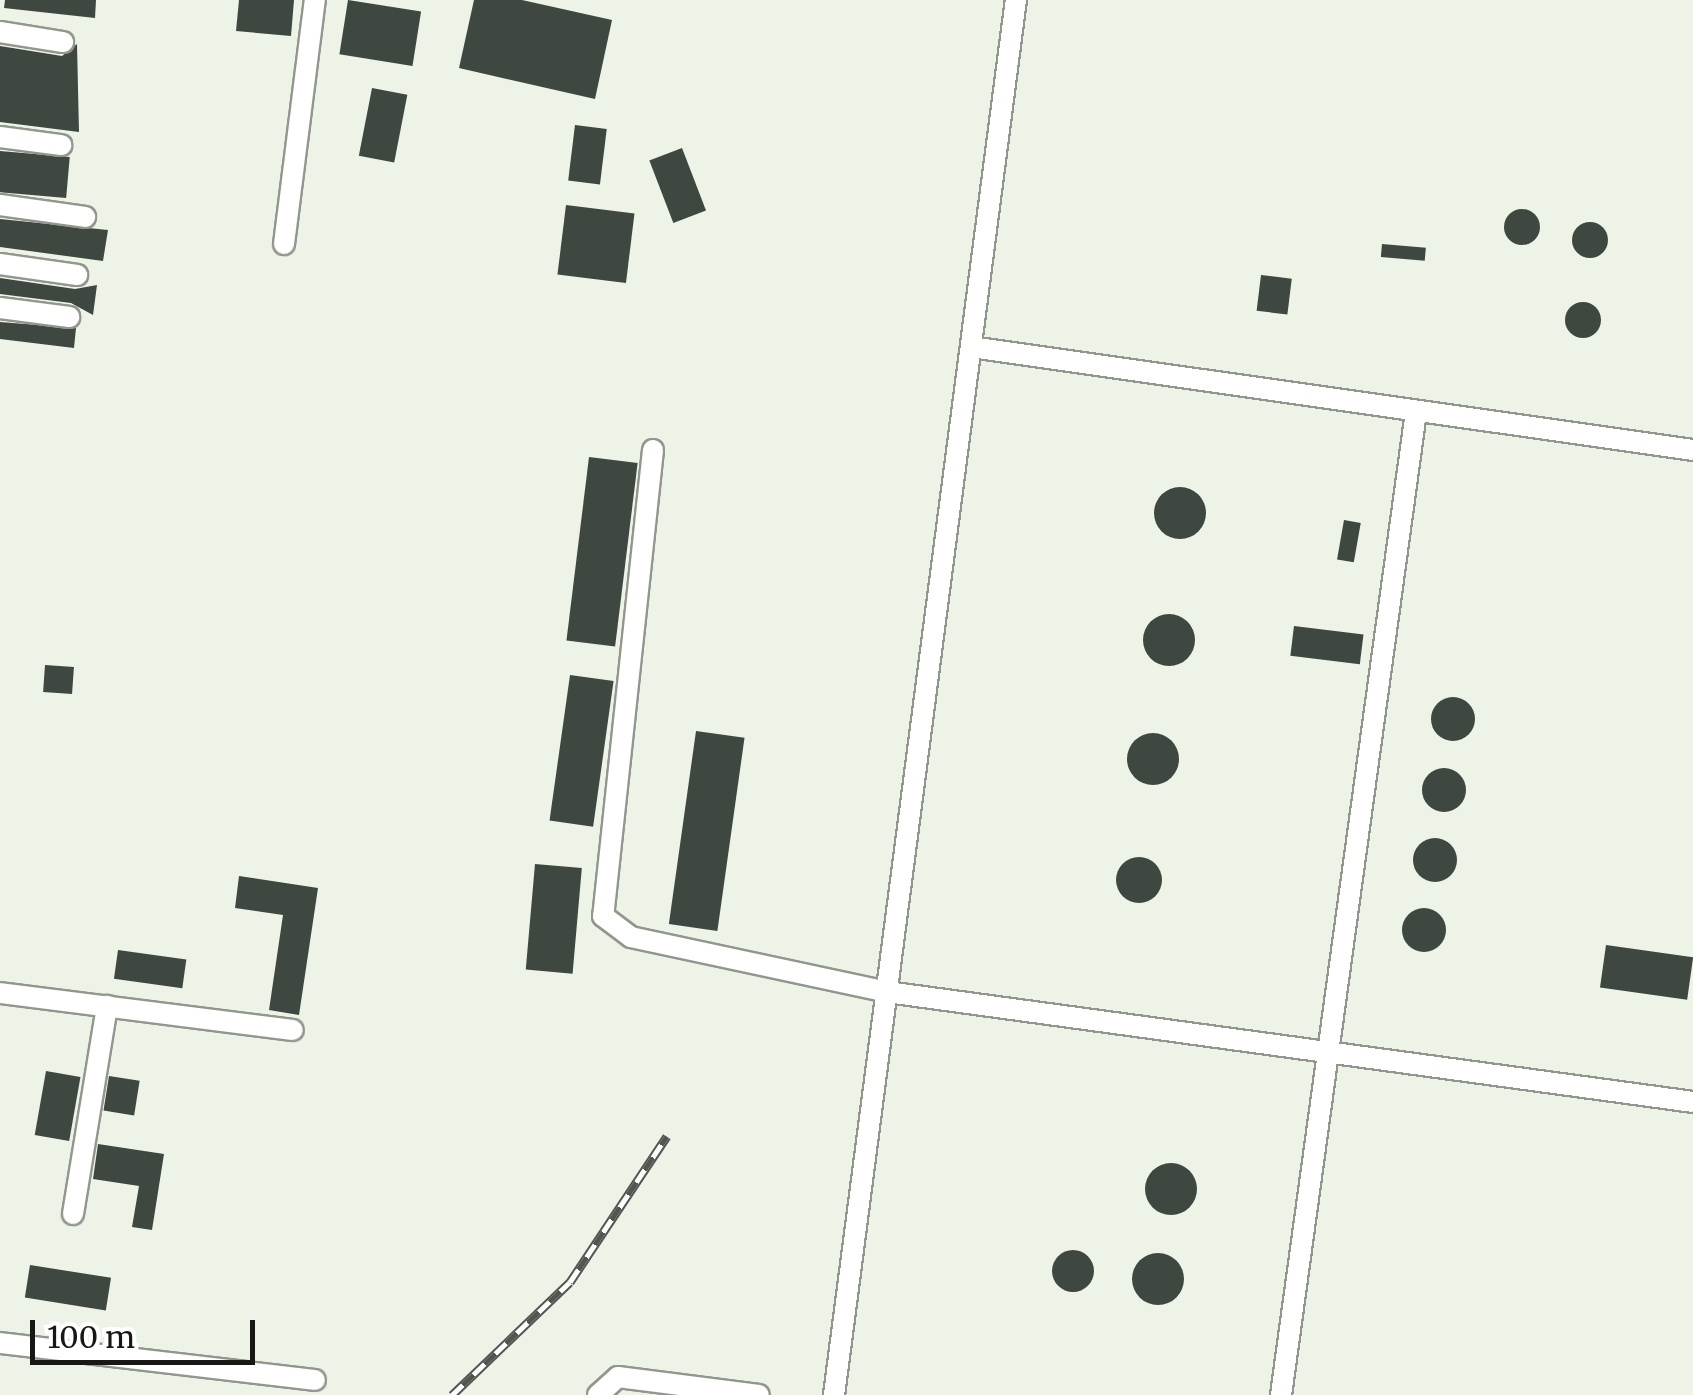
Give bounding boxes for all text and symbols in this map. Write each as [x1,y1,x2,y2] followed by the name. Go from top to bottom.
[35,1300,260,1362] scale bar
[47,1318,135,1356] text: 100 m

